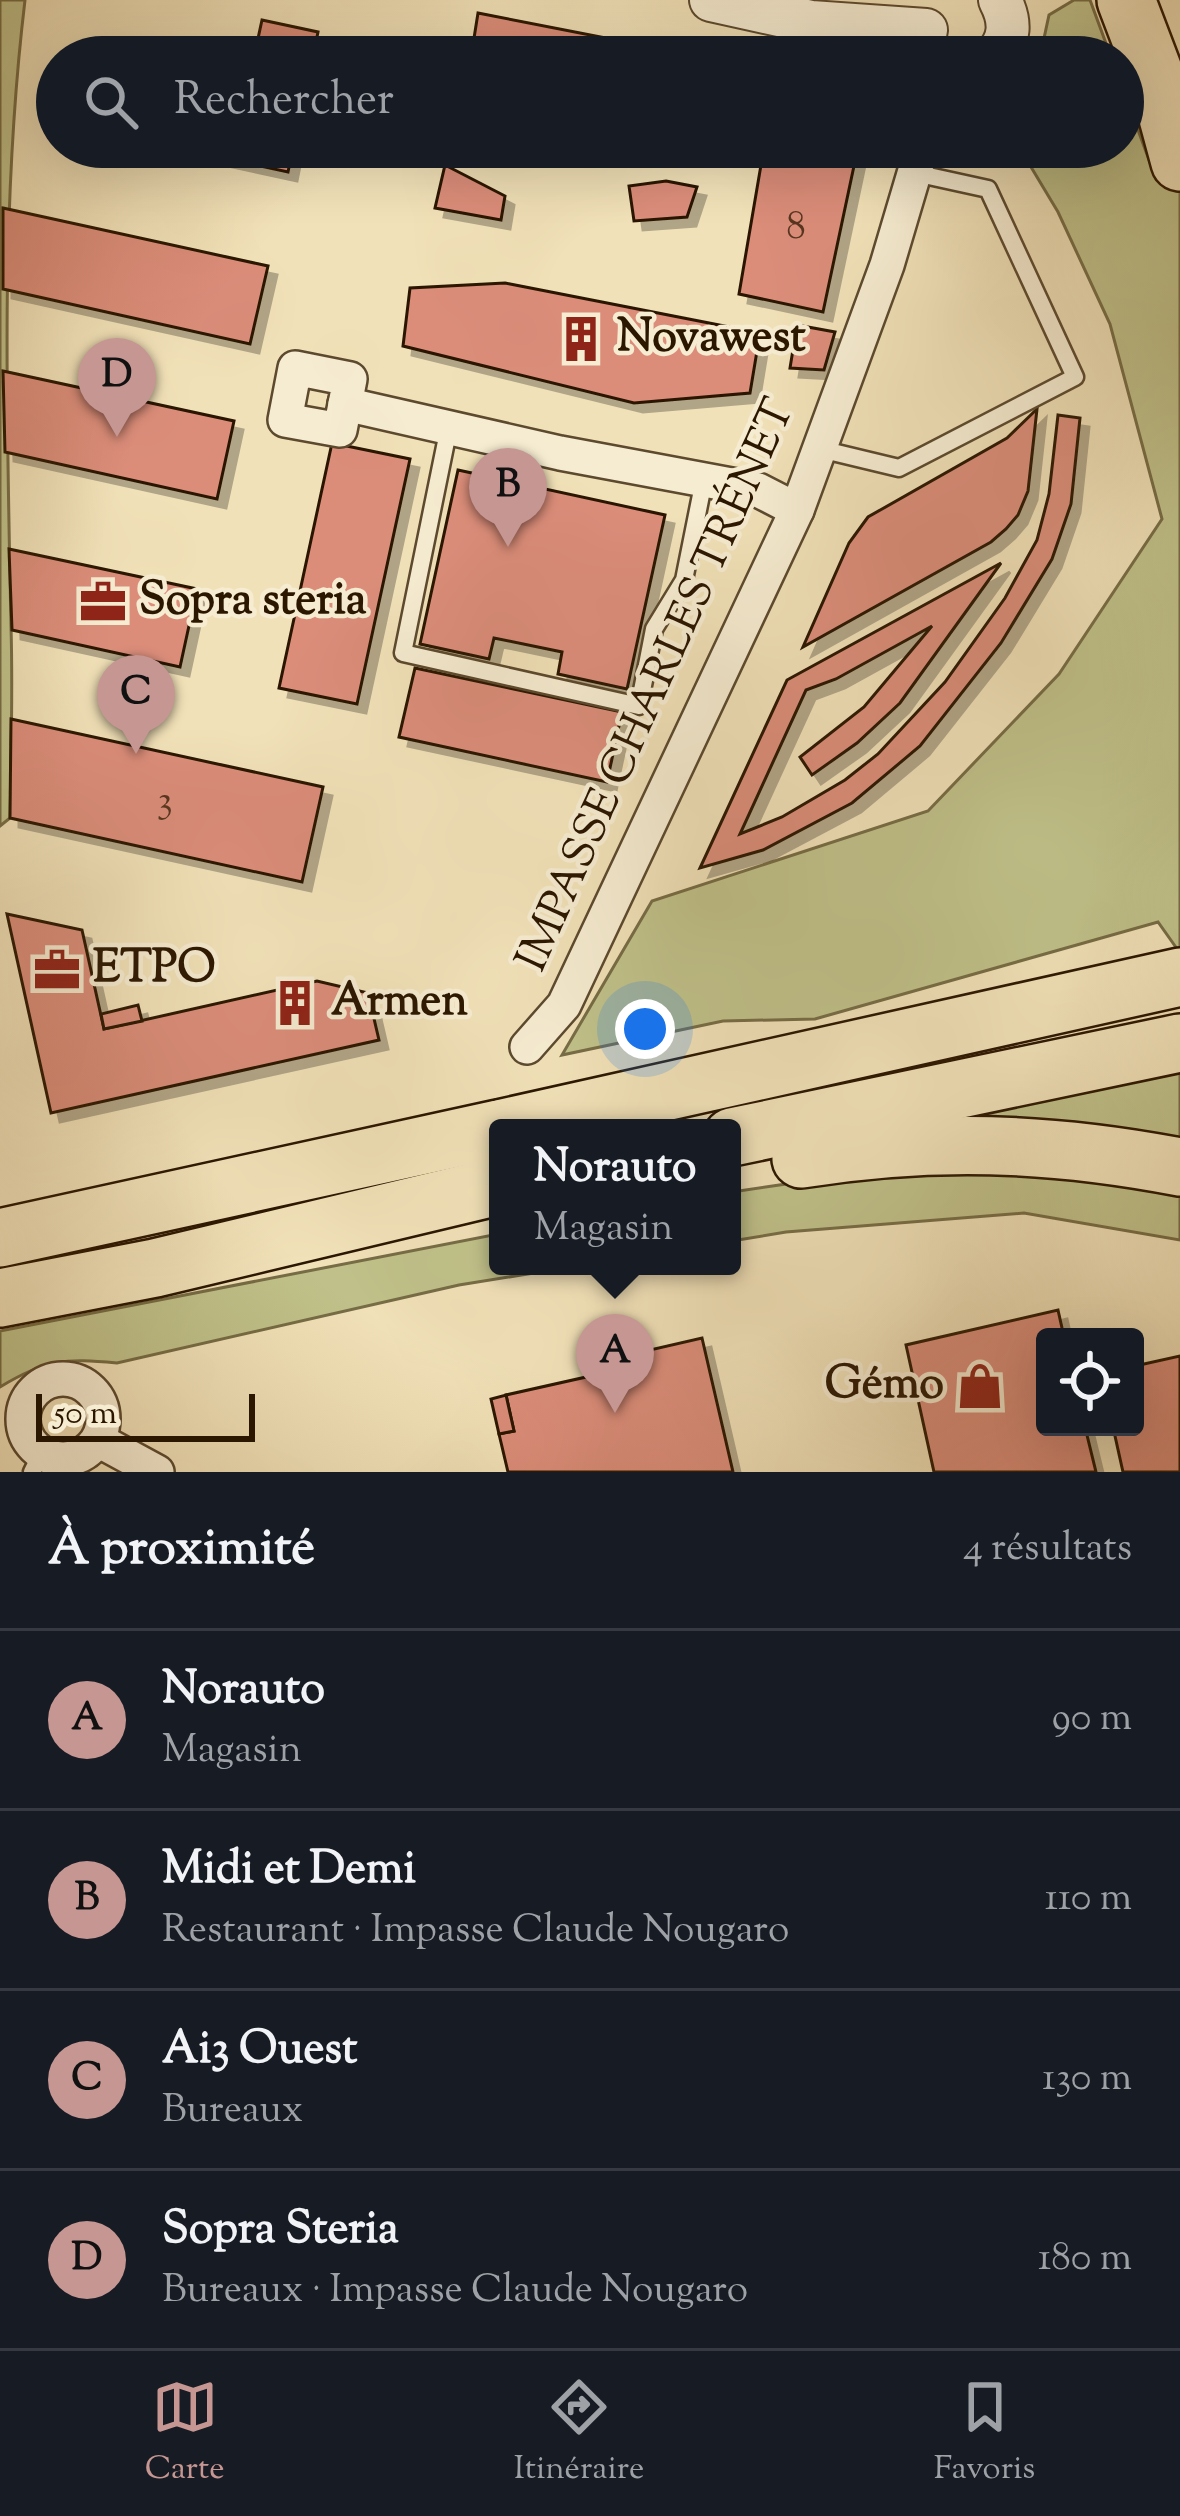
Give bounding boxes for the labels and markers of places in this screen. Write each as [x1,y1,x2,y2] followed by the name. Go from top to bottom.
[617,307,806,372] place label: Novawest
[556,314,606,364] building icon: Novawest
[78,338,156,437] pin: D
[469,448,547,547] pin: B
[139,570,367,635] place label: Sopra steria
[78,577,128,627] office icon: Sopra steria
[97,655,175,754] pin: C
[93,938,216,1003] place label: ETPO
[32,945,82,995] office icon: ETPO
[331,971,468,1036] place label: Armen
[270,978,320,1028] building icon: Armen
[576,1314,654,1413] pin: A
[825,1354,944,1419] place label: Gémo
[955,1361,1005,1411] shop icon: Gémo

